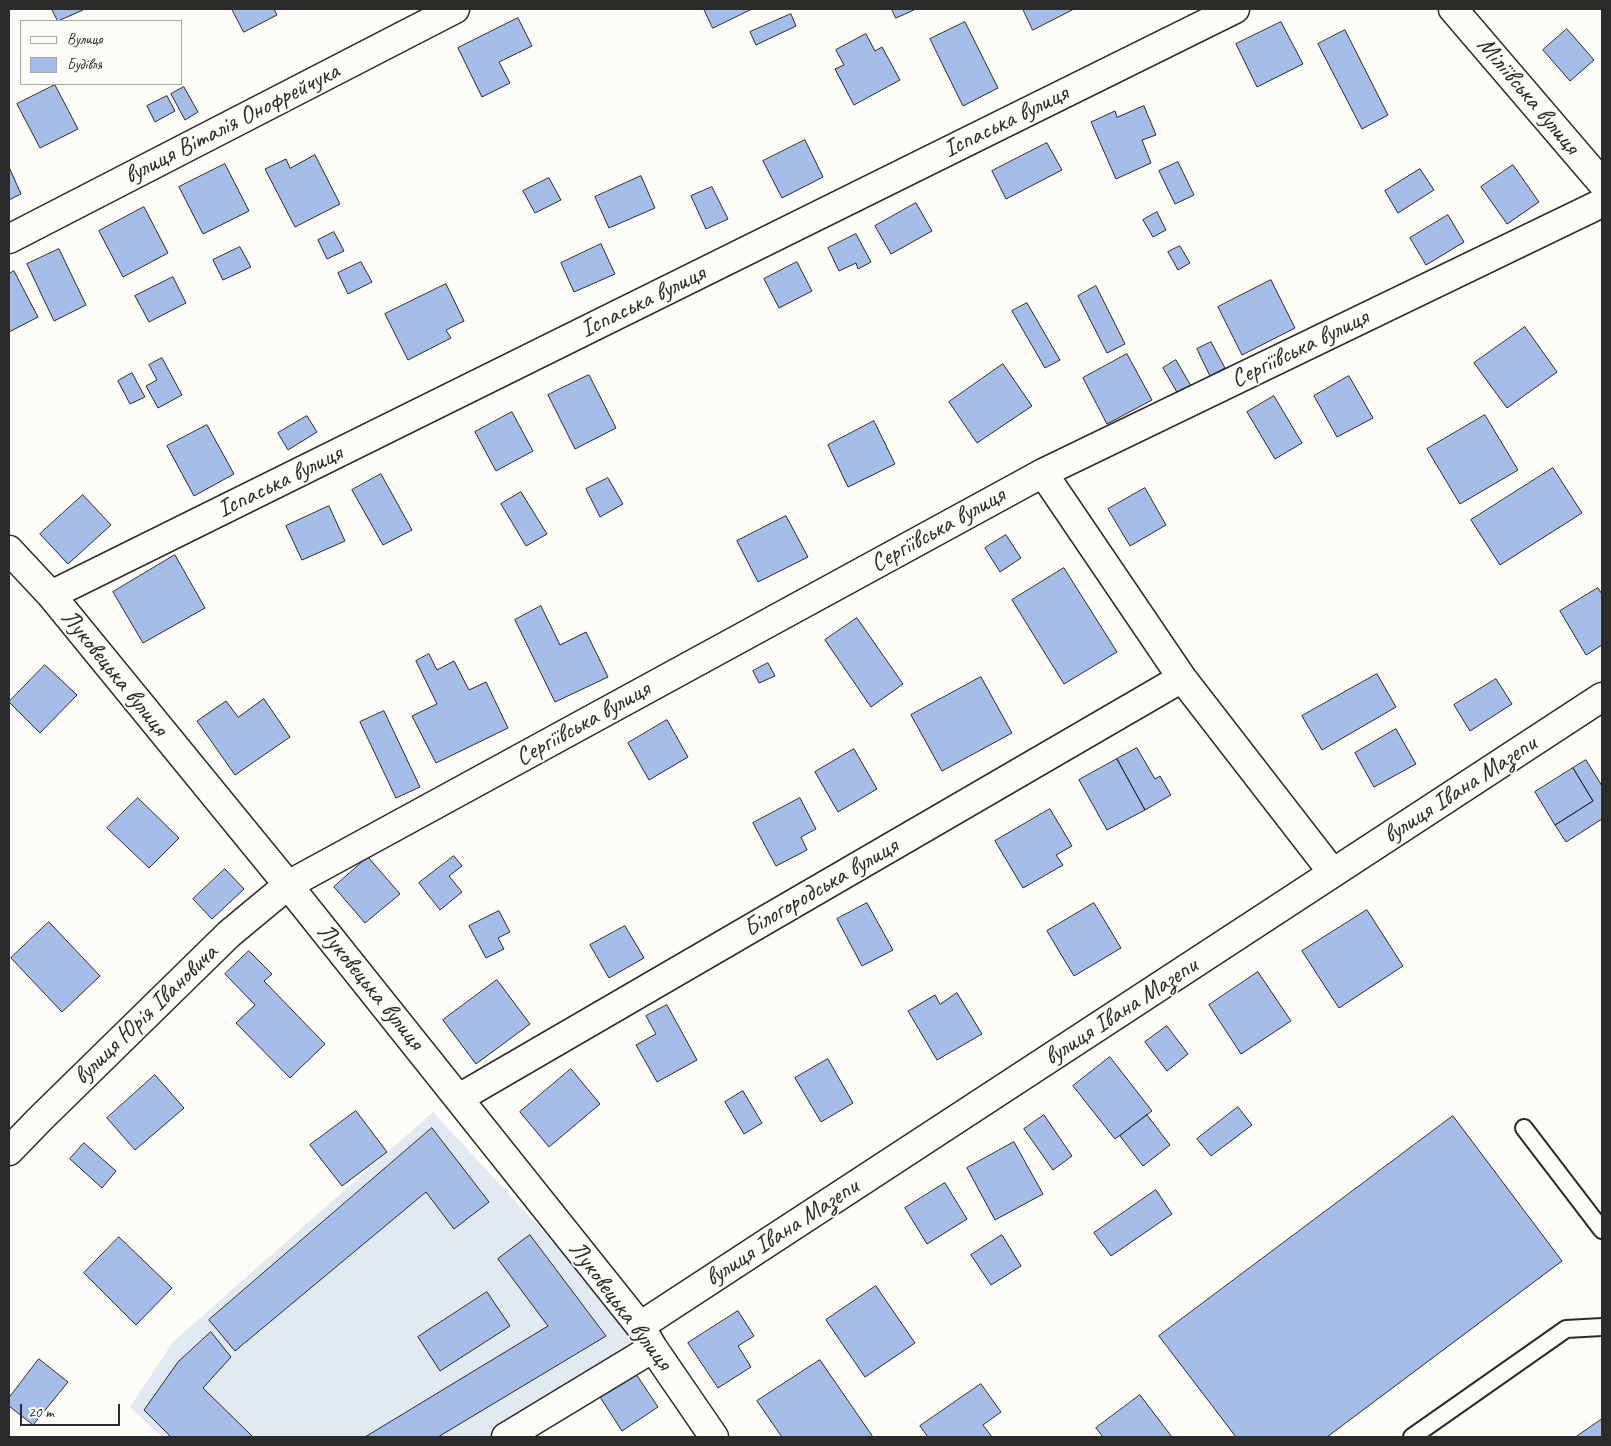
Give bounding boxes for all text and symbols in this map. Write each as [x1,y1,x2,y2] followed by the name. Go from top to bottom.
[20,20,182,85] legend
[67,30,103,49] text: Вулиця
[1470,31,1586,161] street label: Міліївська вулиця
[67,55,102,74] text: Будівля
[119,57,345,191] street label: вулиця Віталія Онофрейчука
[939,79,1073,165] street label: Іспаська вулиця
[576,259,710,345] street label: Іспаська вулиця
[1226,303,1374,395] street label: Сергіївська вулиця
[213,439,347,525] street label: Іспаська вулиця
[866,481,1010,579] street label: Сергіївська вулиця
[54,604,174,742] street label: Луковецька вулиця
[511,675,655,773] street label: Сергіївська вулиця
[1378,729,1542,851] street label: вулиця Івана Мазепи
[738,832,904,944] street label: Білогородська вулиця
[310,918,430,1056] street label: Луковецька вулиця
[68,938,224,1092] street label: вулиця Юрія Івановича
[1039,951,1203,1073] street label: вулиця Івана Мазепи
[700,1172,864,1294] street label: вулиця Івана Мазепи
[562,1235,678,1377] street label: Луковецька вулиця
[22,1394,122,1426] scale bar
[28,1403,54,1422] text: 20 m

